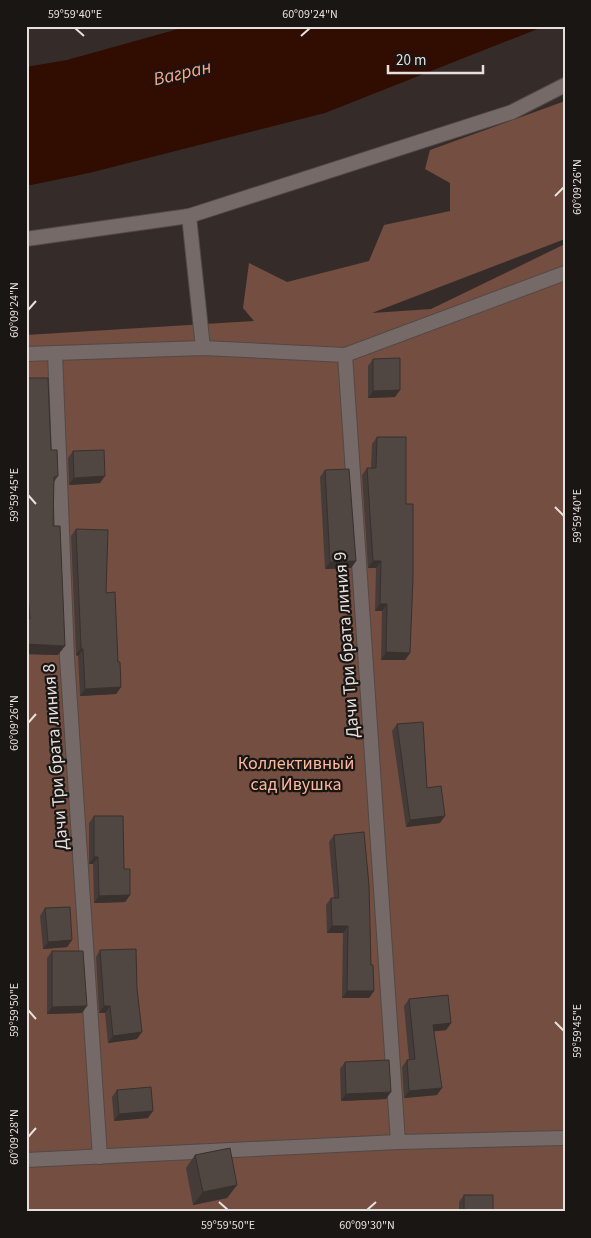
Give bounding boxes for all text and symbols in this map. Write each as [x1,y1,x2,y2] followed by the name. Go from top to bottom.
[48,6,102,23] text: 59°59'40"E
[282,6,338,23] text: 60°09'24"N
[388,42,484,74] scale bar
[396,50,426,71] text: 20 m
[151,54,214,93] water label: Вагран
[569,159,586,215] text: 60°09'26"N
[6,282,23,338] text: 60°09'24"N
[6,468,23,522] text: 59°59'45"E
[569,489,586,543] text: 59°59'40"E
[328,551,365,739] street label: Дачи Три брата линия 9
[37,663,74,851] street label: Дачи Три брата линия 8
[6,695,23,751] text: 60°09'26"N
[238,751,354,797] park label: Коллективный сад Ивушка
[6,983,23,1037] text: 59°59'50"E
[569,1004,586,1058] text: 59°59'45"E
[6,1109,23,1165] text: 60°09'28"N
[201,1217,255,1234] text: 59°59'50"E
[339,1217,395,1234] text: 60°09'30"N

